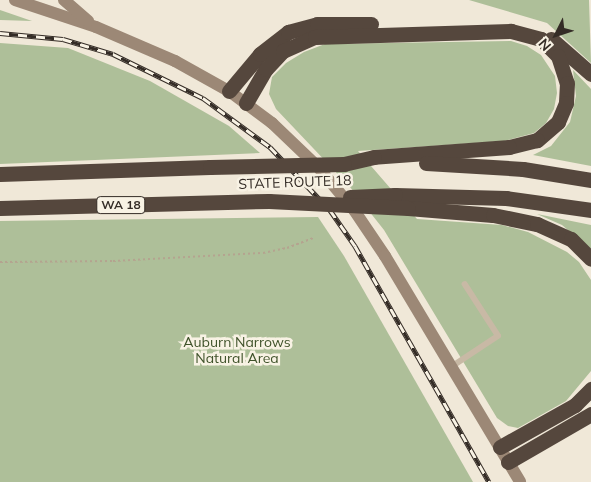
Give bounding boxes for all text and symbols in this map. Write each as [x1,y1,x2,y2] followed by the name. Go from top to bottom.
[531,10,581,60] north arrow
[534,35,555,55] text: N
[238,172,352,192] street label: STATE ROUTE 18
[96,196,146,214] road number: WA 18
[183,334,291,367] park label: Auburn Narrows Natural Area

